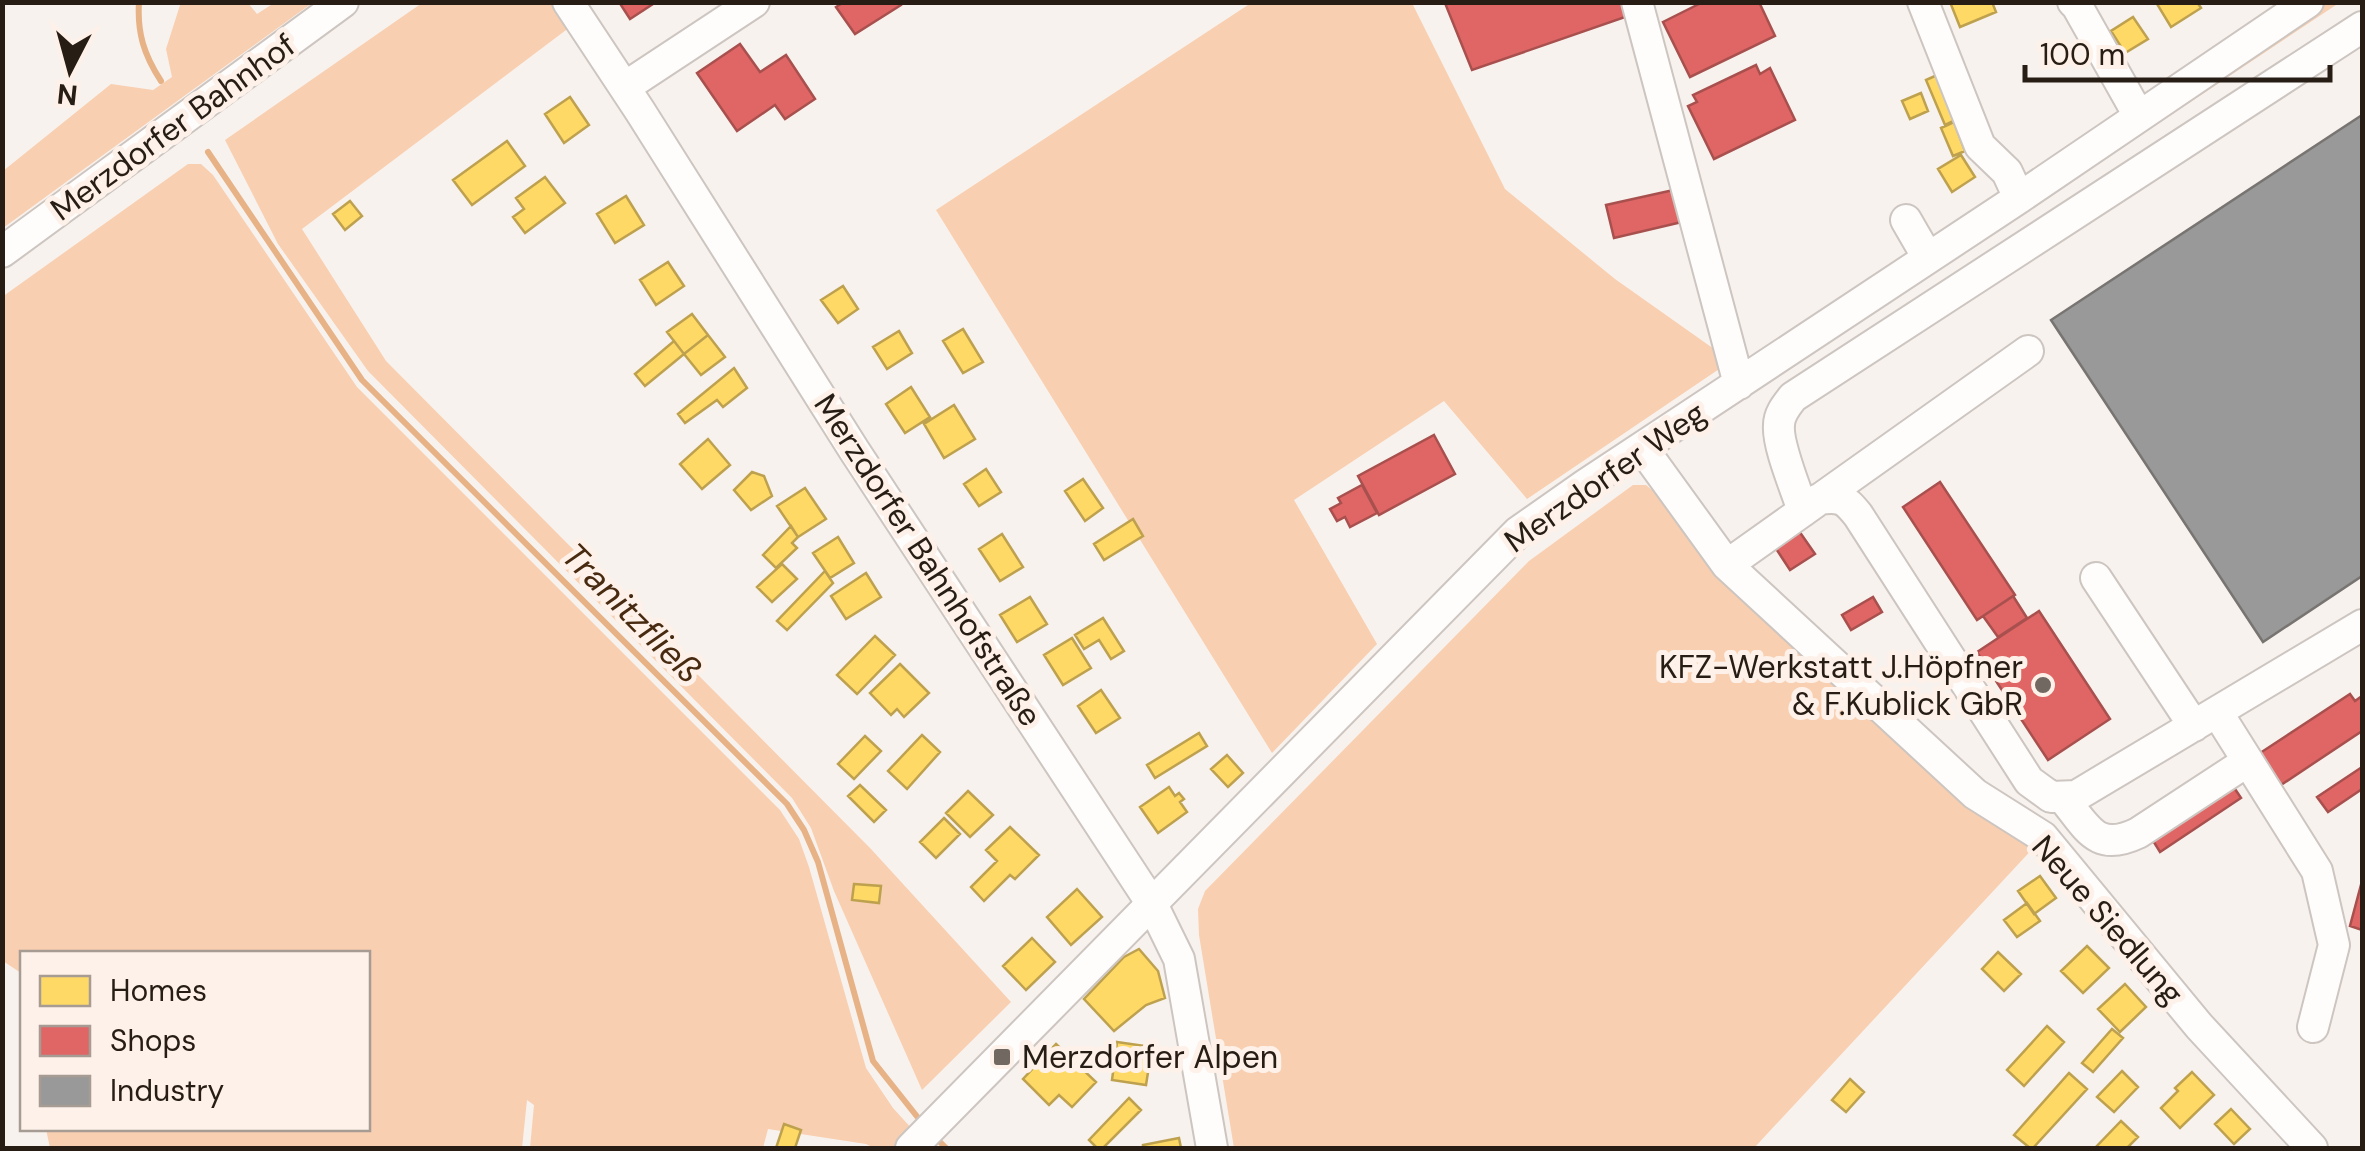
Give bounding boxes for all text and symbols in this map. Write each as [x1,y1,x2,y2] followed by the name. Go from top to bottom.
[20,20,120,120] north arrow
[2025,20,2330,82] scale bar
[42,24,304,230] street label: Merzdorfer Bahnhof
[2040,35,2125,74] text: 100 m
[55,75,80,114] text: N
[805,386,1051,734] street label: Merzdorfer Bahnhofstraße
[1496,392,1714,562] street label: Merzdorfer Weg
[552,533,712,693] water label: Tranitzfließ
[1659,646,2023,725] place label: KFZ-Werkstatt J.Höpfner & F.Kublick GbR
[2032,674,2054,696] marker: KFZ-Werkstatt J.Höpfner & F.Kublick GbR
[2023,826,2193,1014] street label: Neue Siedlung
[20,951,370,1131] legend
[110,971,207,1010] text: Homes
[110,1021,196,1060] text: Shops
[1022,1036,1278,1078] place label: Merzdorfer Alpen
[991,1046,1013,1068] marker: Merzdorfer Alpen
[110,1071,224,1110] text: Industry

